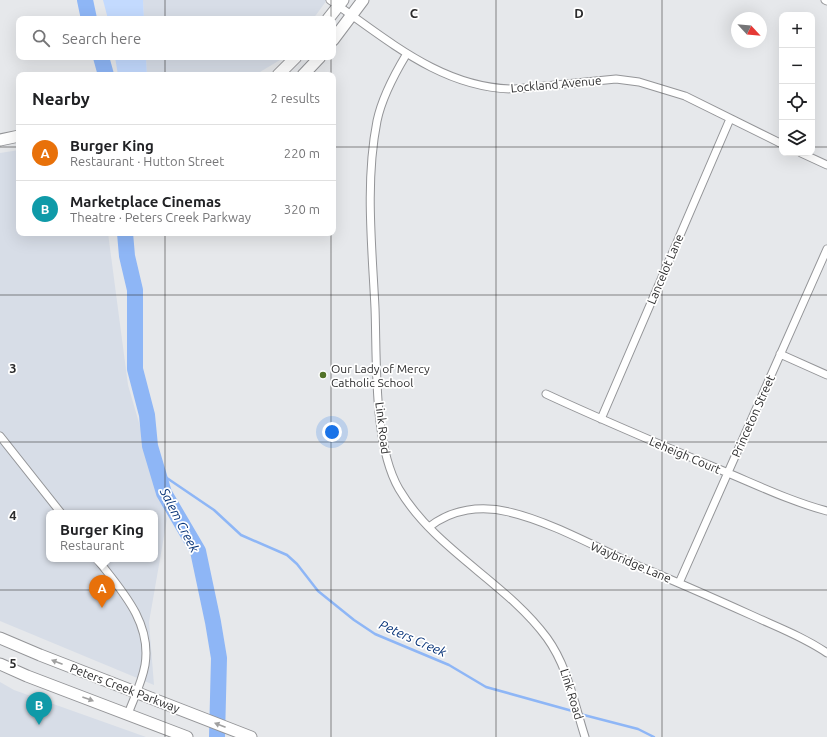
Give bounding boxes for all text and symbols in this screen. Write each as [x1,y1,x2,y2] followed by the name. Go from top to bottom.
[410,6,419,20] text: C
[574,6,584,20] text: D
[731,12,767,48] north arrow
[779,12,815,156] map controls
[779,12,815,48] button: +
[16,16,336,60] search box
[30,27,52,49] icon: search
[62,30,141,47] text: Search here
[779,48,815,84] button: −
[510,74,602,94] street label: Lockland Avenue
[779,84,815,120] button: locate
[32,89,90,108] text: Nearby
[270,91,320,105] text: 2 results
[779,120,815,156] button: layers
[70,137,154,154] text: Burger King
[40,146,50,160] text: A
[284,146,320,160] text: 220 m
[70,154,224,168] text: Restaurant · Hutton Street
[70,193,221,210] text: Marketplace Cinemas
[41,202,49,216] text: B
[284,202,320,216] text: 320 m
[70,210,251,224] text: Theatre · Peters Creek Parkway
[644,232,686,306] street label: Lancelot Lane
[9,361,17,375] text: 3
[331,362,430,389] place label: Our Lady of Mercy Catholic School
[318,370,328,380] marker: Our Lady of Mercy Catholic School
[729,373,777,459] street label: Princeton Street
[373,401,393,455] street label: Link Road
[322,422,342,442] your location
[647,434,723,476] street label: Leheigh Court
[157,485,202,555] water label: Salem Creek
[9,508,17,522] text: 4
[46,510,158,562] popup
[60,521,144,538] text: Burger King
[60,538,124,552] text: Restaurant
[589,539,673,585] street label: Waybridge Lane
[89,575,115,608] pin: A
[377,617,449,659] water label: Peters Creek
[9,656,17,670] text: 5
[51,659,63,665] one-way arrow
[68,661,182,715] street label: Peters Creek Parkway
[558,667,586,721] street label: Link Road
[26,692,52,725] pin: B
[83,697,95,703] one-way arrow
[214,722,226,728] one-way arrow

